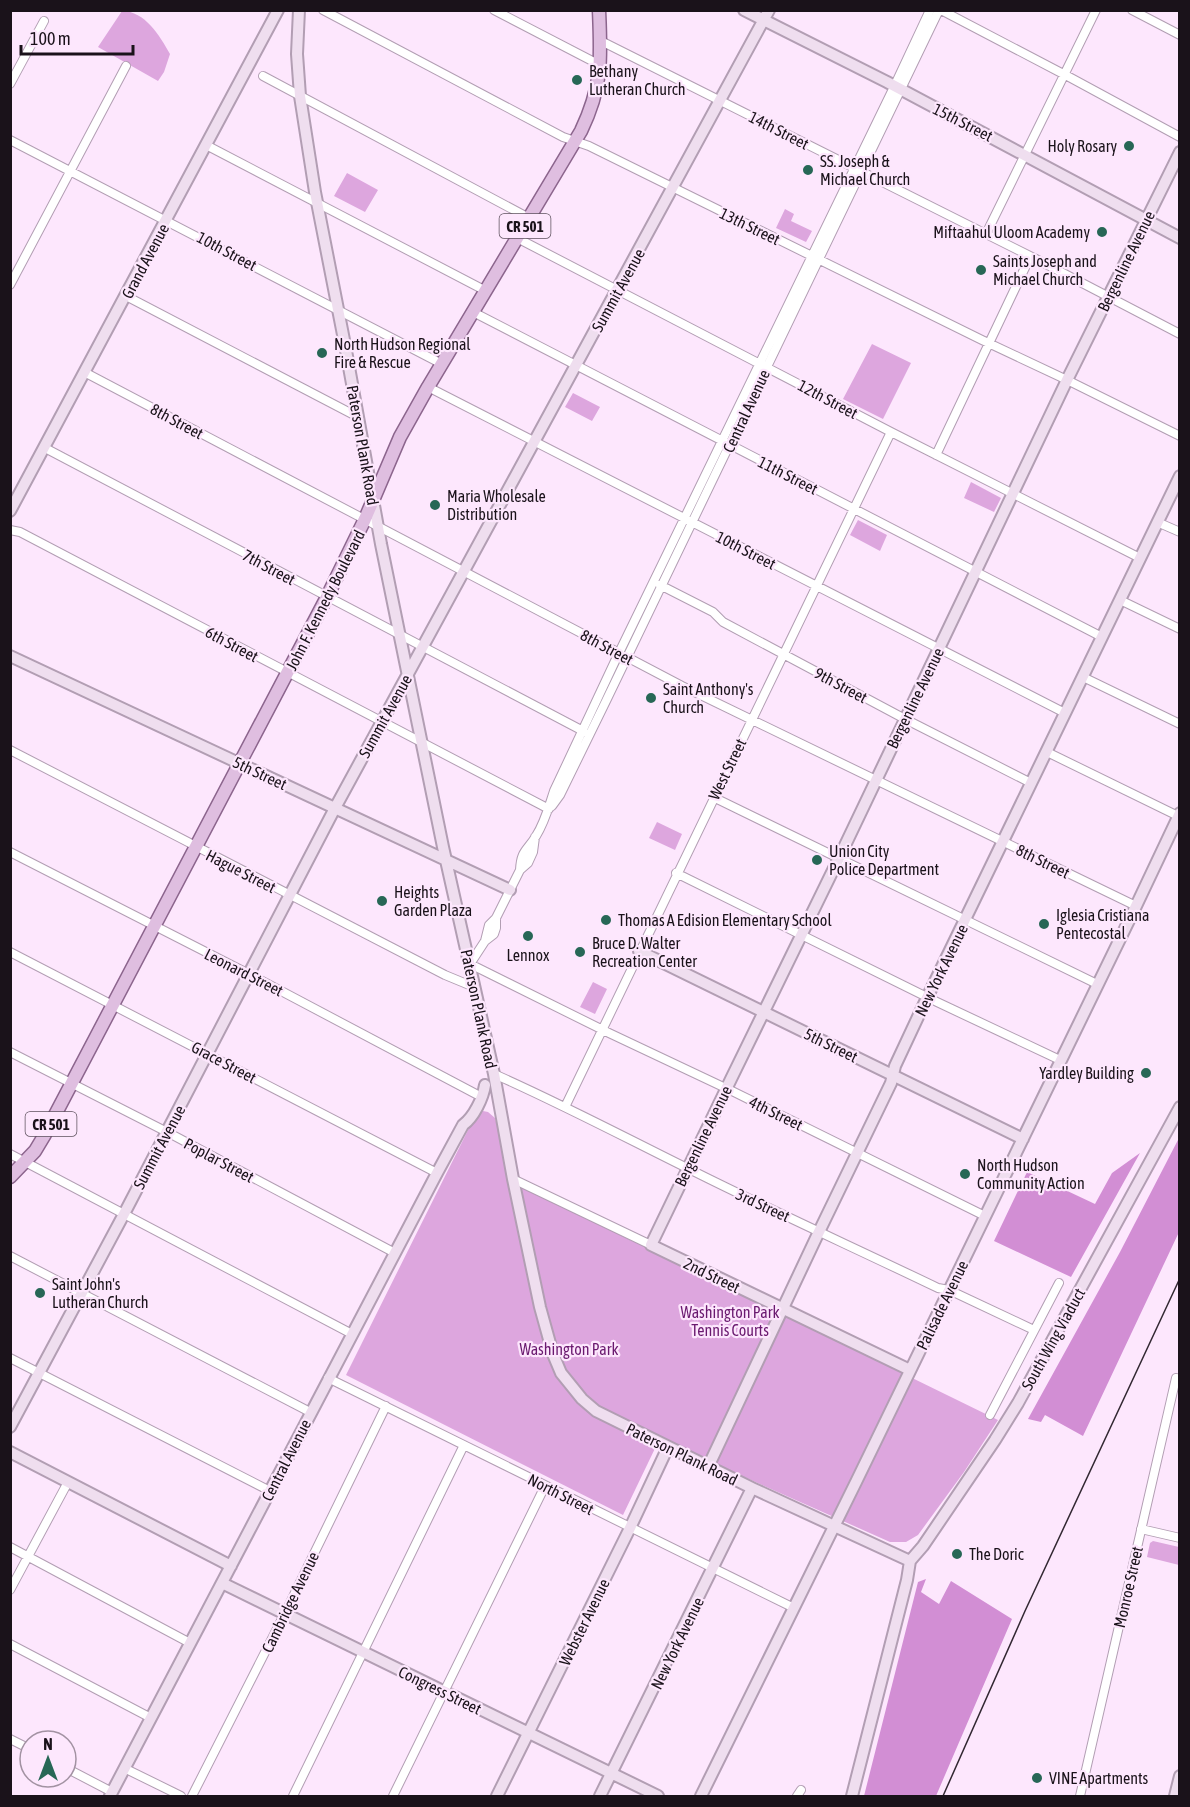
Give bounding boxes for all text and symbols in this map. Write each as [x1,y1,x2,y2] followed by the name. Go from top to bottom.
[21,18,134,56] scale bar
[30,28,71,49] text: 100 m
[589,62,685,98] place label: Bethany Lutheran Church
[570,73,584,87] marker: Bethany Lutheran Church
[930,99,996,145] street label: 15th Street
[746,107,812,153] street label: 14th Street
[1047,137,1117,156] place label: Holy Rosary
[1122,139,1136,153] marker: Holy Rosary
[820,152,910,188] place label: SS. Joseph & Michael Church
[801,163,815,177] marker: SS. Joseph & Michael Church
[717,204,783,248] street label: 13th Street
[1094,208,1159,315] street label: Bergenline Avenue
[500,214,550,238] road number: CR 501
[118,221,172,301] street label: Grand Avenue
[933,223,1090,242] place label: Miftaahul Uloom Academy
[1095,225,1109,239] marker: Miftaahul Uloom Academy
[194,228,260,274] street label: 10th Street
[588,245,648,335] street label: Summit Avenue
[993,252,1097,288] place label: Saints Joseph and Michael Church
[974,263,988,277] marker: Saints Joseph and Michael Church
[334,335,471,371] place label: North Hudson Regional Fire & Rescue
[315,346,329,360] marker: North Hudson Regional Fire & Rescue
[719,367,773,455] street label: Central Avenue
[795,376,861,422] street label: 12th Street
[344,384,382,506] street label: Paterson Plank Road
[148,400,207,443] street label: 8th Street
[755,452,821,498] street label: 11th Street
[447,487,546,523] place label: Maria Wholesale Distribution
[428,498,442,512] marker: Maria Wholesale Distribution
[282,527,369,674] street label: John F. Kennedy Boulevard
[713,527,779,573] street label: 10th Street
[240,546,299,589] street label: 7th Street
[203,623,262,666] street label: 6th Street
[578,626,637,669] street label: 8th Street
[883,645,948,752] street label: Bergenline Avenue
[812,664,871,707] street label: 9th Street
[355,671,415,761] street label: Summit Avenue
[663,680,754,716] place label: Saint Anthony's Church
[644,691,658,705] marker: Saint Anthony's Church
[704,735,750,803] street label: West Street
[230,753,290,793] street label: 5th Street
[1013,840,1073,882] street label: 8th Street
[829,842,939,879] place label: Union City Police Department
[203,846,279,897] street label: Hague Street
[810,853,824,867] marker: Union City Police Department
[394,883,472,919] place label: Heights Garden Plaza
[375,894,389,908] marker: Heights Garden Plaza
[1056,906,1149,942] place label: Iglesia Cristiana Pentecostal
[618,911,832,930] place label: Thomas A Edision Elementary School
[599,913,613,927] marker: Thomas A Edision Elementary School
[1037,917,1051,931] marker: Iglesia Cristiana Pentecostal
[911,921,971,1019] street label: New York Avenue
[521,929,535,943] marker: Lennox
[592,934,697,970] place label: Bruce D. Walter Recreation Center
[202,945,287,1000] street label: Leonard Street
[573,945,587,959] marker: Bruce D. Walter Recreation Center
[507,946,550,964] place label: Lennox
[458,948,500,1070] street label: Paterson Plank Road
[801,1024,861,1066] street label: 5th Street
[189,1037,260,1087] street label: Grace Street
[1039,1064,1134,1083] place label: Yardley Building
[1139,1066,1153,1080] marker: Yardley Building
[671,1083,736,1190] street label: Bergenline Avenue
[746,1092,806,1134] street label: 4th Street
[129,1102,189,1192] street label: Summit Avenue
[26,1112,76,1136] road number: CR 501
[181,1134,257,1187] street label: Poplar Street
[977,1156,1085,1193] place label: North Hudson Community Action
[958,1167,972,1181] marker: North Hudson Community Action
[733,1185,793,1225] street label: 3rd Street
[681,1254,743,1296] street label: 2nd Street
[913,1257,971,1353] street label: Palisade Avenue
[52,1275,148,1311] place label: Saint John's Lutheran Church
[1018,1285,1089,1393] street label: South Wing Viaduct
[33,1286,47,1300] marker: Saint John's Lutheran Church
[681,1303,779,1339] park label: Washington Park Tennis Courts
[520,1340,618,1359] park label: Washington Park
[258,1416,314,1504] street label: Central Avenue
[623,1419,741,1489] street label: Paterson Plank Road
[525,1470,597,1518] street label: North Street
[1110,1544,1146,1629] street label: Monroe Street
[969,1545,1024,1563] place label: The Doric
[950,1547,964,1561] marker: The Doric
[258,1549,323,1656] street label: Cambridge Avenue
[555,1576,613,1668] street label: Webster Avenue
[647,1594,707,1692] street label: New York Avenue
[395,1662,485,1719] street label: Congress Street
[18,1729,78,1789] north arrow
[43,1735,53,1753] text: N
[1049,1769,1149,1788] place label: VINE Apartments
[1030,1771,1044,1785] marker: VINE Apartments

